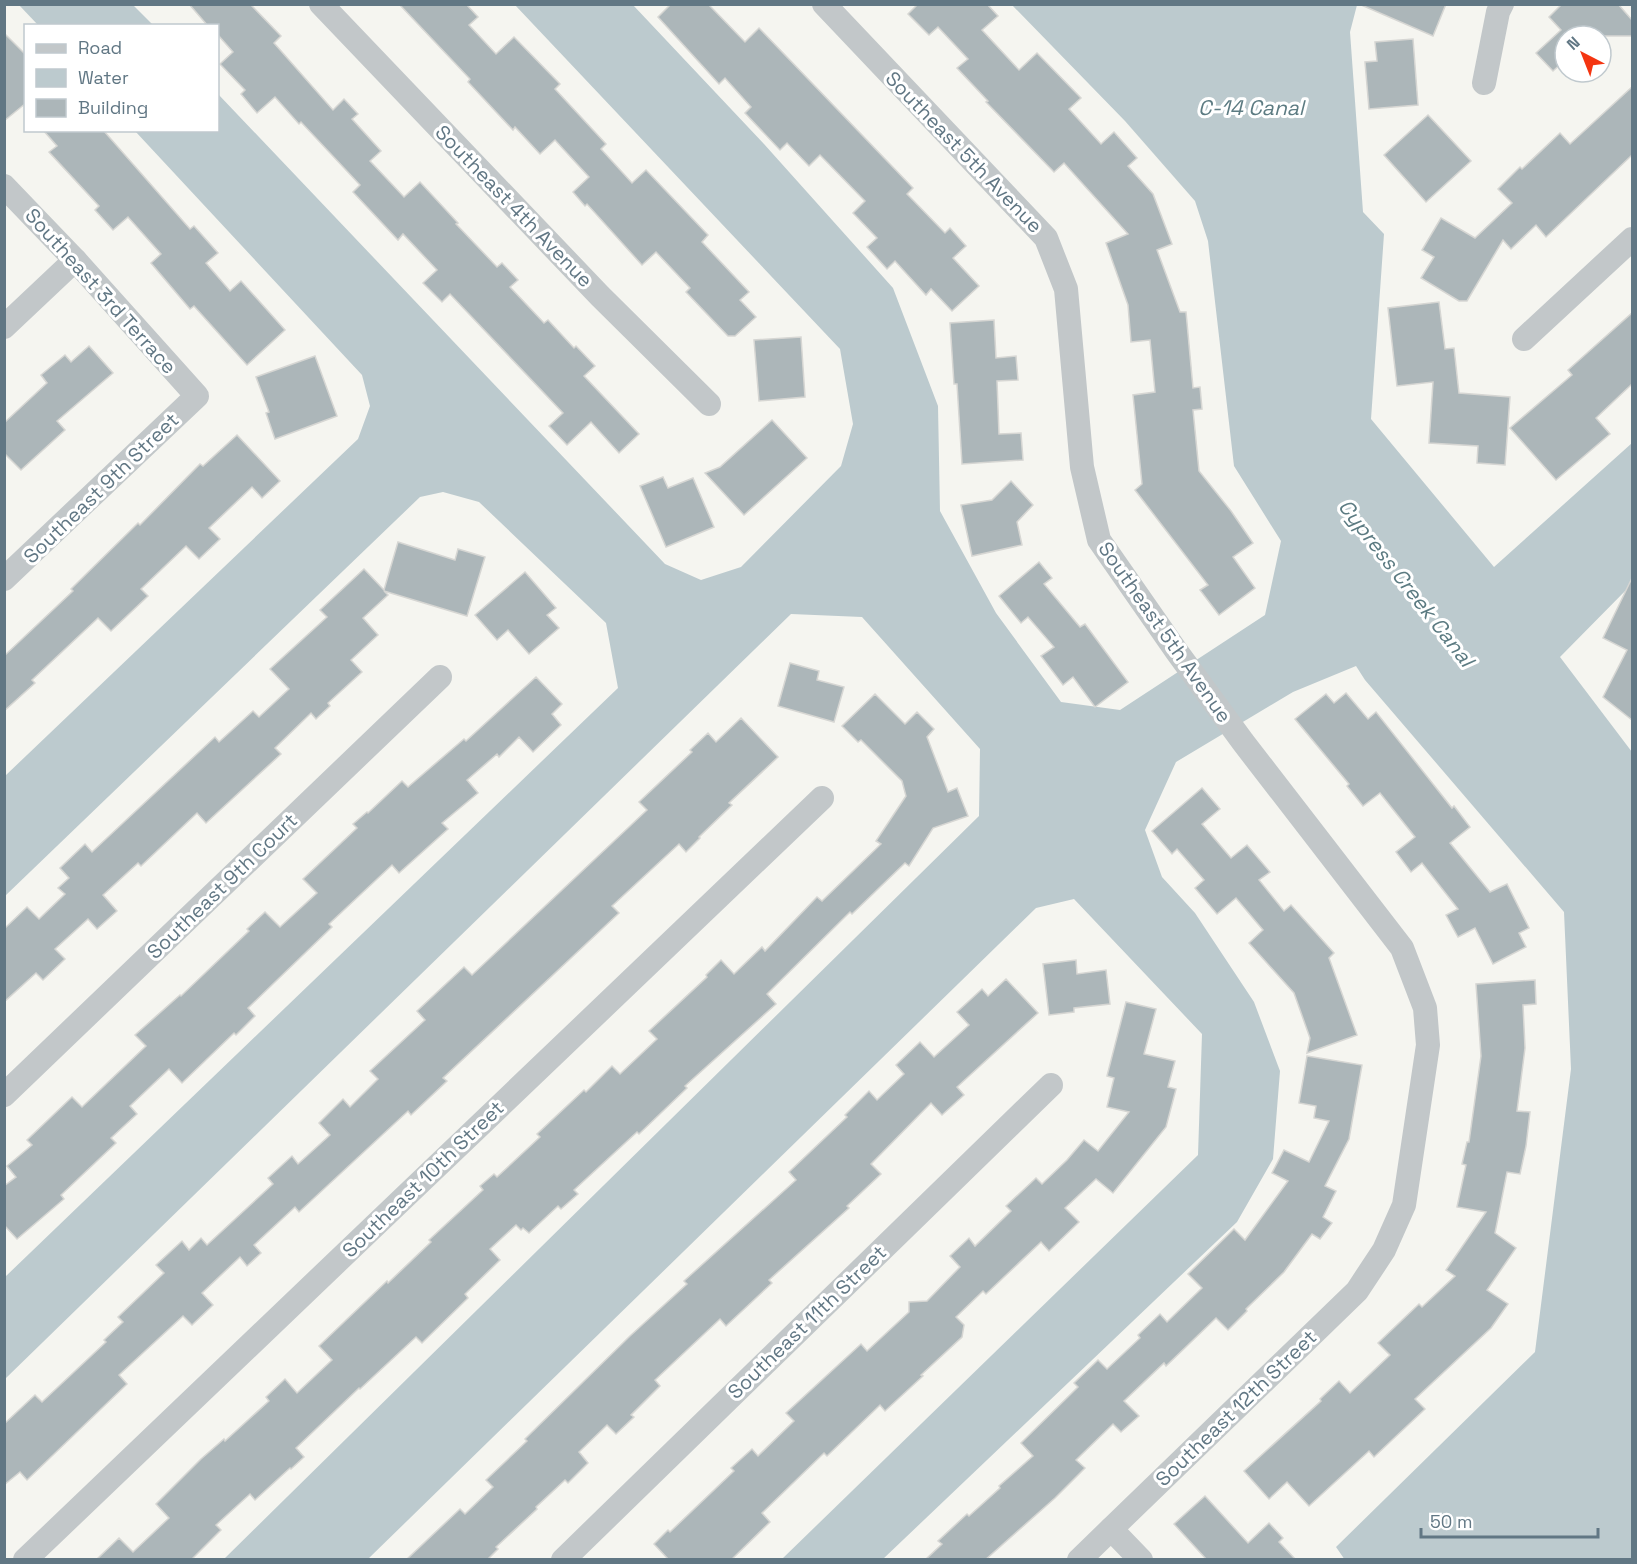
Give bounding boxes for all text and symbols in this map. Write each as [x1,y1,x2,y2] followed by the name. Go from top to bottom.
[24,24,219,132] legend
[1553,24,1613,84] north arrow
[1562,32,1584,55] text: N
[78,36,122,59] text: Road
[78,66,129,89] text: Water
[880,66,1048,238] street label: Southeast 5th Avenue
[1198,94,1307,121] water label: C-14 Canal
[78,96,148,119] text: Building
[430,119,598,293] street label: Southeast 4th Avenue
[20,203,182,379] street label: Southeast 3rd Terrace
[18,407,184,569] street label: Southeast 9th Street
[1332,493,1482,674] water label: Cypress Creek Canal
[1093,536,1237,728] street label: Southeast 5th Avenue
[141,807,303,965] street label: Southeast 9th Court
[337,1095,509,1263] street label: Southeast 10th Street
[722,1239,892,1405] street label: Southeast 11th Street
[1150,1324,1322,1492] street label: Southeast 12th Street
[1421,1501,1598,1539] scale bar
[1430,1510,1472,1533] text: 50 m

